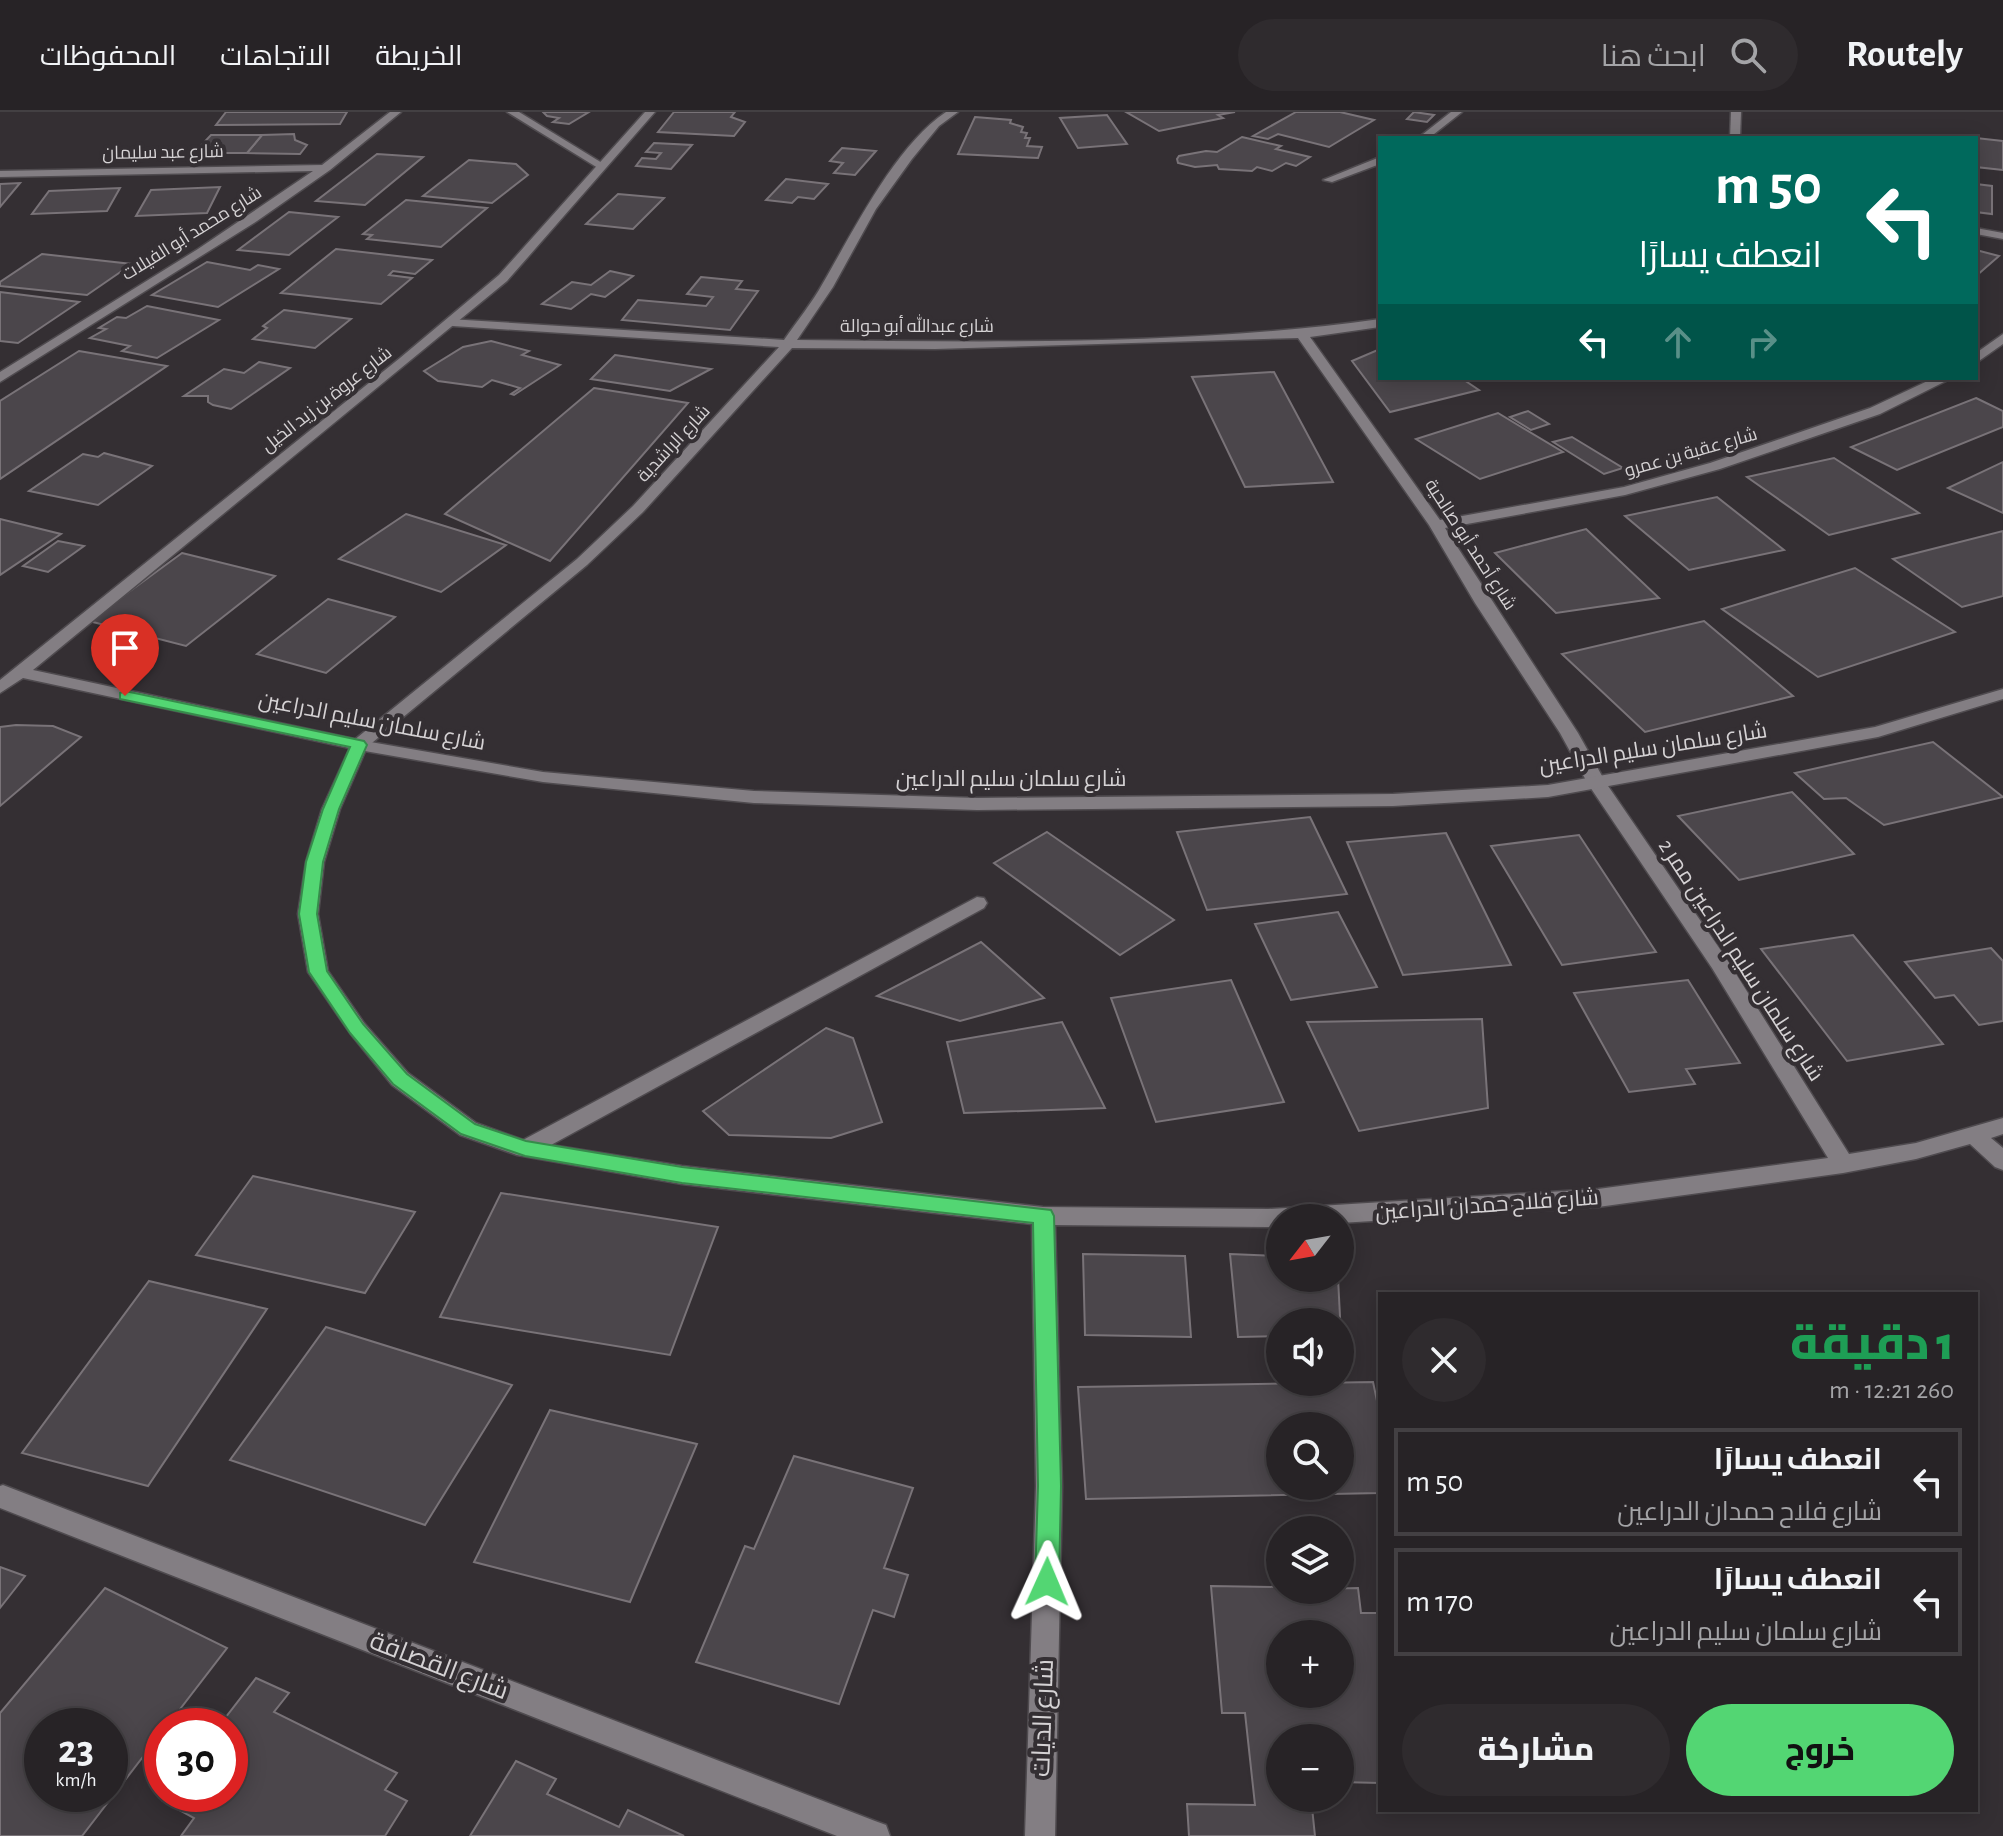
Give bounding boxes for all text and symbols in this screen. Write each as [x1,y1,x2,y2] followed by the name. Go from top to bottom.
[1238,19,1798,91] search box
[1726,33,1770,77] icon: search
[1846,36,1963,74] text: Routely
[1601,42,1706,72] text: ابحث هنا
[40,43,176,71] text: المحفوظات
[220,43,331,71] text: الاتجاهات
[375,43,463,71] text: الخريطة
[102,142,224,165] street label: شارع عبد سليمان
[1715,158,1822,214] text: 50 m
[1850,168,1954,272] icon: left
[117,181,266,286] street label: شارع محمد أبو الفيلات
[1639,238,1822,274] text: انعطف يسارًا
[840,314,994,338] street label: شارع عبدالله أبو حوالة
[1572,320,1616,364] icon: left
[1656,320,1700,364] icon: ahead
[1740,320,1784,364] icon: right
[258,343,397,458] street label: شارع عروة بن زيد الخيل
[633,401,715,487] street label: شارع الراشدية
[1622,424,1760,482] street label: شارع عقبة بن عمرو
[1419,475,1521,615] street label: شارع أحمد أبو صالحية
[91,614,159,696] pin
[103,626,147,670] icon: arrive
[256,688,487,758] street label: شارع سلمان سليم الدراعين
[1537,719,1769,781] street label: شارع سلمان سليم الدراعين
[896,768,1126,794] street label: شارع سلمان سليم الدراعين
[1651,835,1827,1087] street label: شارع سلمان سليم الدراعين ممر 2
[1374,1186,1600,1227] street label: شارع فلاح حمدان الدراعين
[1266,1204,1354,1292] north arrow
[1266,1204,1354,1812] map controls
[1266,1308,1354,1396] button: sound
[1402,1318,1486,1402] button: close
[1790,1321,1954,1369] text: 1 دقيقة
[1829,1377,1954,1403] text: 260 m · 12:21
[1266,1412,1354,1500] button: search
[1714,1445,1882,1475] text: انعطف يسارًا
[1906,1460,1950,1504] icon: left
[1406,1467,1463,1497] text: 50 m
[1617,1499,1882,1525] text: شارع فلاح حمدان الدراعين
[1266,1516,1354,1604] button: layers
[1005,1540,1089,1624] position arrow
[1714,1565,1882,1595] text: انعطف يسارًا
[1906,1580,1950,1624] icon: left
[1406,1587,1474,1617] text: 170 m
[1609,1619,1882,1645] text: شارع سلمان سليم الدراعين
[1266,1620,1354,1708] button: +
[365,1628,512,1707] street label: شارع القصافة
[1028,1659,1061,1777] street label: شارع الديات
[1402,1704,1670,1796] button: مشاركة
[1686,1704,1954,1796] button: خروج
[144,1708,248,1812] speed limit sign: 30
[1266,1724,1354,1812] button: −
[58,1730,94,1770] text: 23
[55,1770,97,1790] text: km/h

